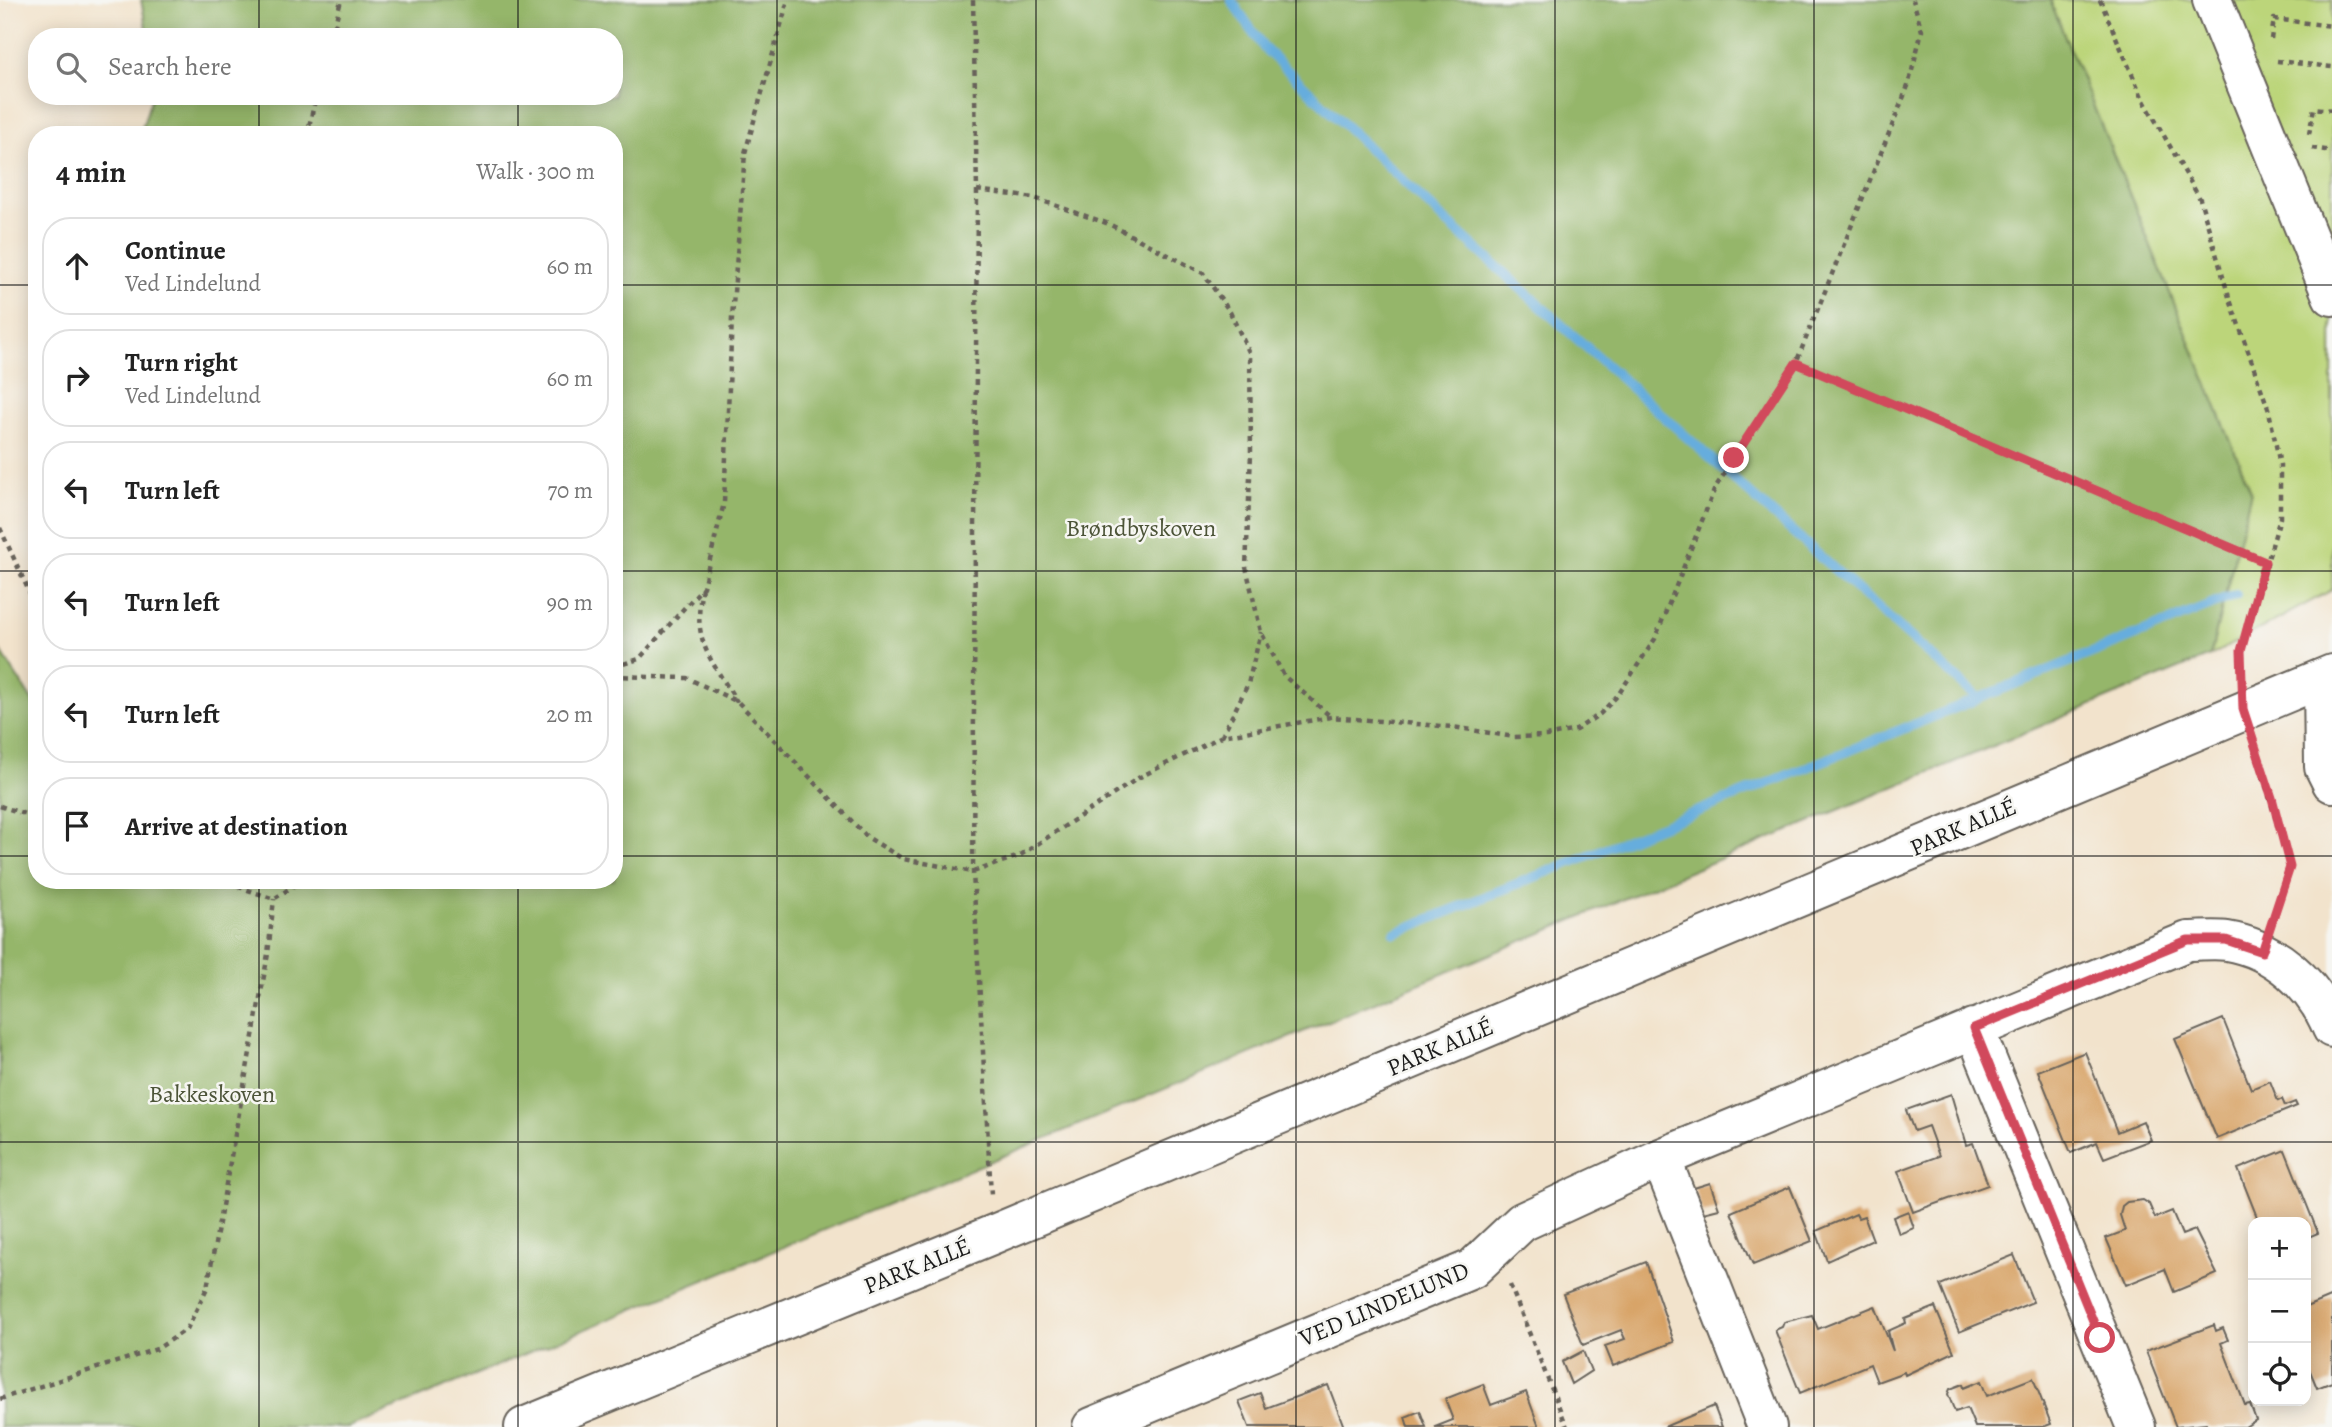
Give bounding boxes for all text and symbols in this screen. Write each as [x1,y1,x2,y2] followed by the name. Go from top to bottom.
[28,28,623,105] search box
[52,48,90,86] icon: search
[108,49,232,84] text: Search here
[56,152,126,192] text: 4 min
[476,156,595,187] text: Walk · 300 m
[125,233,226,268] text: Continue
[58,247,96,285] icon: ahead
[546,251,593,282] text: 60 m
[125,268,261,299] text: Ved Lindelund
[125,345,238,380] text: Turn right
[58,359,96,397] icon: right
[546,363,593,394] text: 60 m
[125,380,261,411] text: Ved Lindelund
[1718,442,1749,473] route end
[58,471,96,509] icon: left
[125,473,220,508] text: Turn left
[547,475,593,506] text: 70 m
[1066,512,1216,544] park label: Brøndbyskoven
[58,583,96,621] icon: left
[125,585,220,620] text: Turn left
[547,587,593,618] text: 90 m
[58,695,96,733] icon: left
[125,697,220,732] text: Turn left
[546,699,593,730] text: 20 m
[1905,790,2021,864] street label: PARK ALLÉ
[58,807,96,845] icon: arrive
[125,809,348,844] text: Arrive at destination
[1382,1010,1498,1084] street label: PARK ALLÉ
[149,1078,275,1110] park label: Bakkeskoven
[2248,1217,2311,1406] map controls
[2248,1217,2311,1280] button: +
[859,1230,975,1302] street label: PARK ALLÉ
[1293,1254,1474,1355] street label: VED LINDELUND
[2248,1280,2311,1343] button: −
[2084,1322,2115,1353] route start
[2248,1343,2311,1406] button: locate

